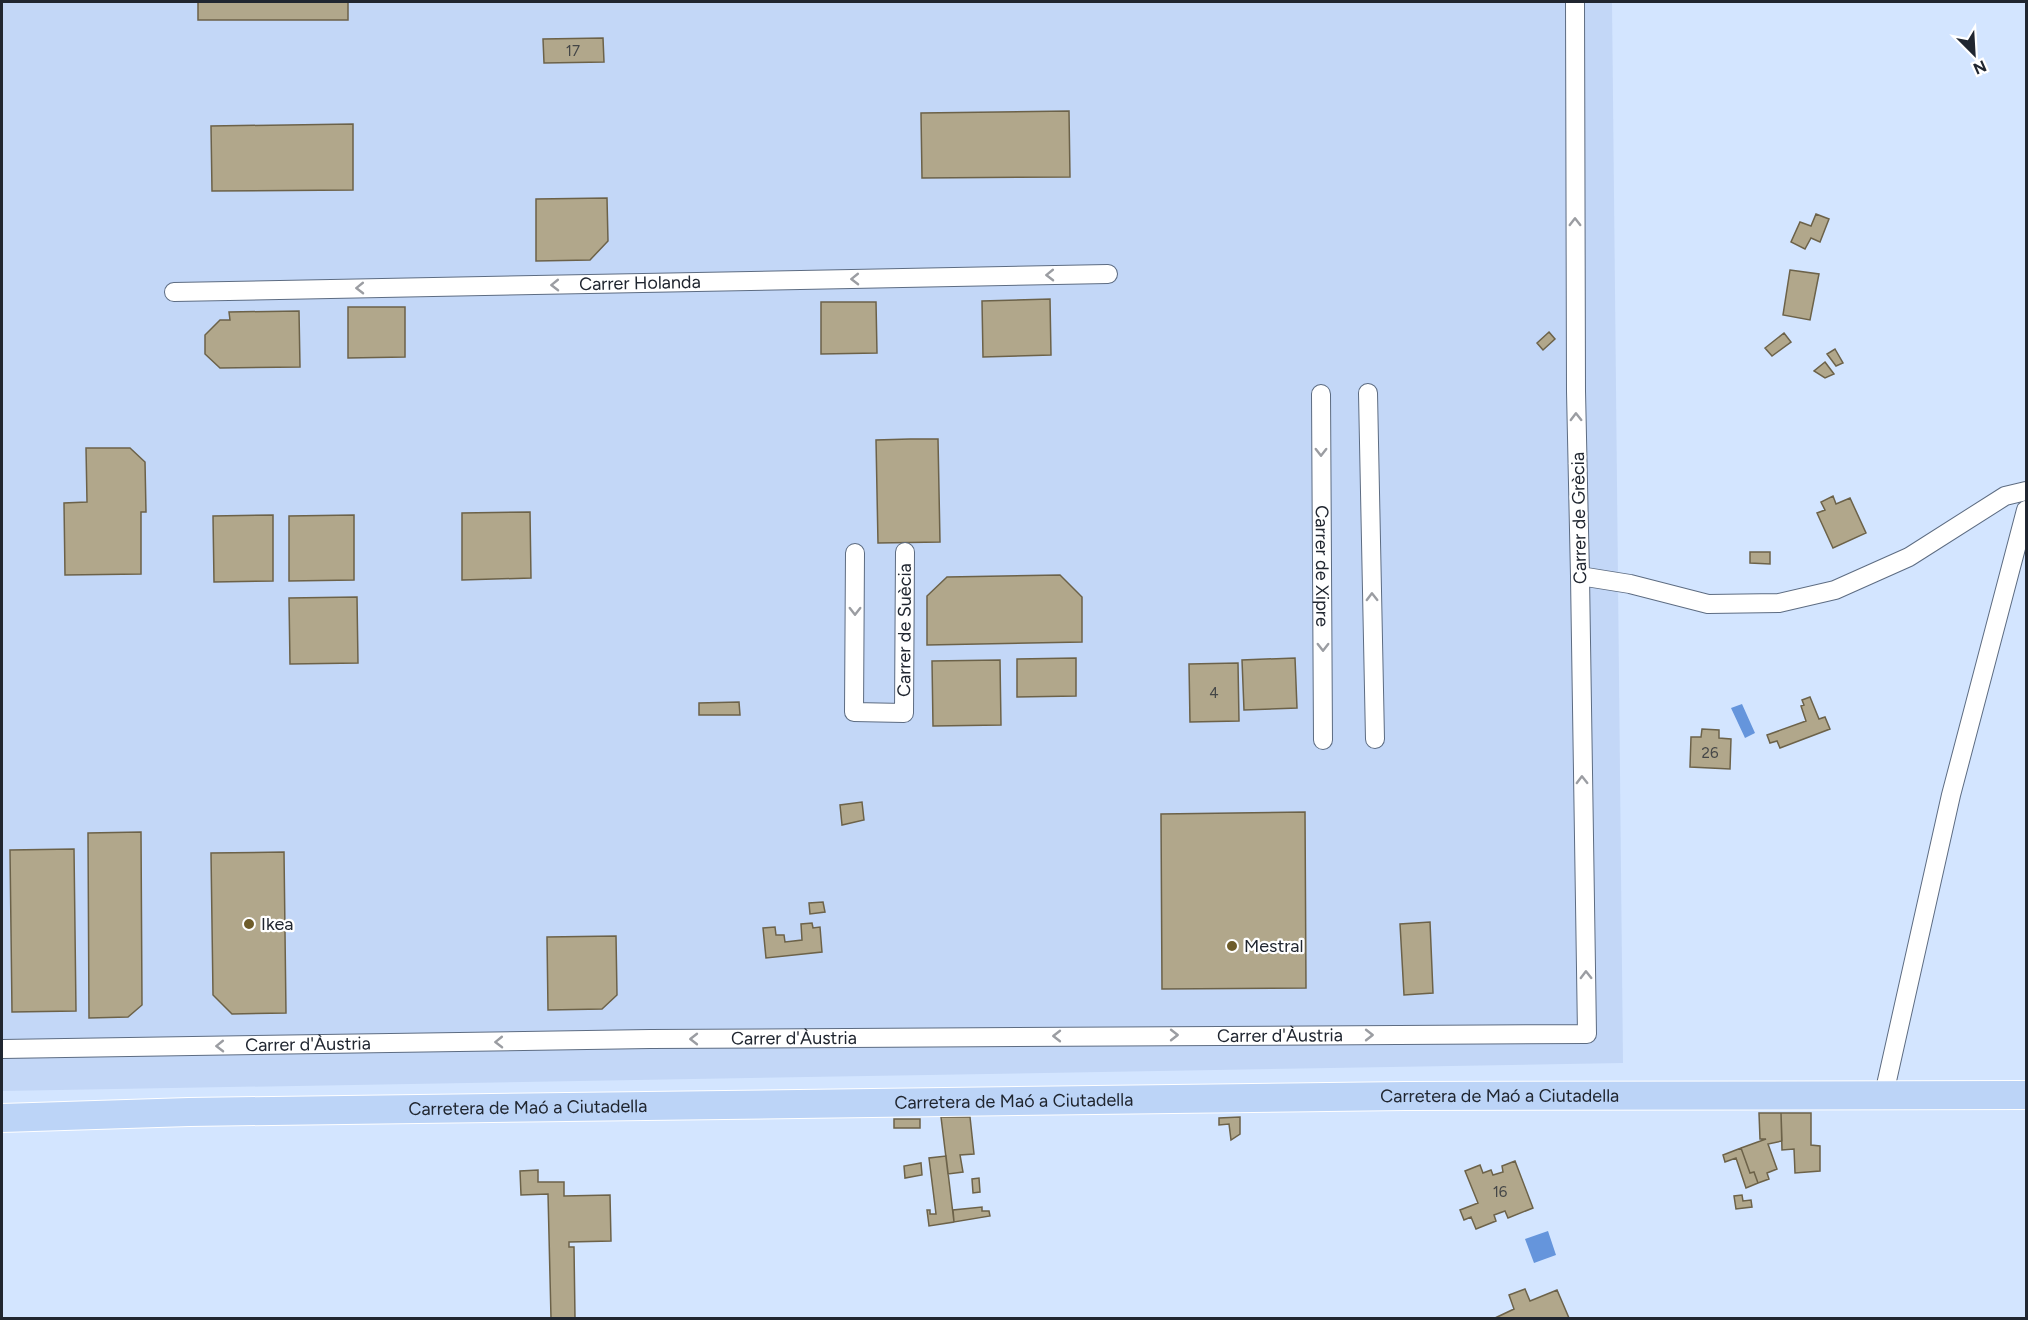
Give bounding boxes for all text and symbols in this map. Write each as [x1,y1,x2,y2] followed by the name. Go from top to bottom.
[1944,24,2004,84] north arrow
[566,42,580,60] house number: 17
[1970,56,1989,78] text: N
[1569,218,1581,227] one-way arrow
[1045,269,1054,281] one-way arrow
[579,271,701,295] street label: Carrer Holanda
[850,273,859,285] one-way arrow
[550,278,559,291] one-way arrow
[355,282,364,294] one-way arrow
[1570,413,1583,422] one-way arrow
[1315,448,1328,457] one-way arrow
[1567,452,1591,584] street label: Carrer de Grècia
[1311,505,1333,627] street label: Carrer de Xipre
[893,563,916,697] street label: Carrer de Suècia
[1366,592,1378,601] one-way arrow
[848,607,861,616] one-way arrow
[1317,643,1329,652] one-way arrow
[1209,684,1219,702] house number: 4
[1702,744,1719,762] house number: 26
[1576,776,1588,785] one-way arrow
[261,913,293,935] place label: Ikea
[242,917,256,931] marker: Ikea
[1244,935,1303,957] place label: Mestral
[1225,939,1239,953] marker: Mestral
[1580,971,1592,980] one-way arrow
[1217,1024,1343,1047] street label: Carrer d'Àustria
[731,1027,857,1050] street label: Carrer d'Àustria
[1170,1029,1179,1041] one-way arrow
[1365,1029,1374,1041] one-way arrow
[1053,1030,1062,1042] one-way arrow
[245,1032,371,1056] street label: Carrer d'Àustria
[690,1033,699,1045] one-way arrow
[495,1036,504,1048] one-way arrow
[216,1040,225,1052] one-way arrow
[1380,1085,1619,1107] street label: Carretera de Maó a Ciutadella
[894,1089,1133,1114] street label: Carretera de Maó a Ciutadella
[408,1095,648,1120] street label: Carretera de Maó a Ciutadella
[1493,1183,1508,1201] house number: 16

